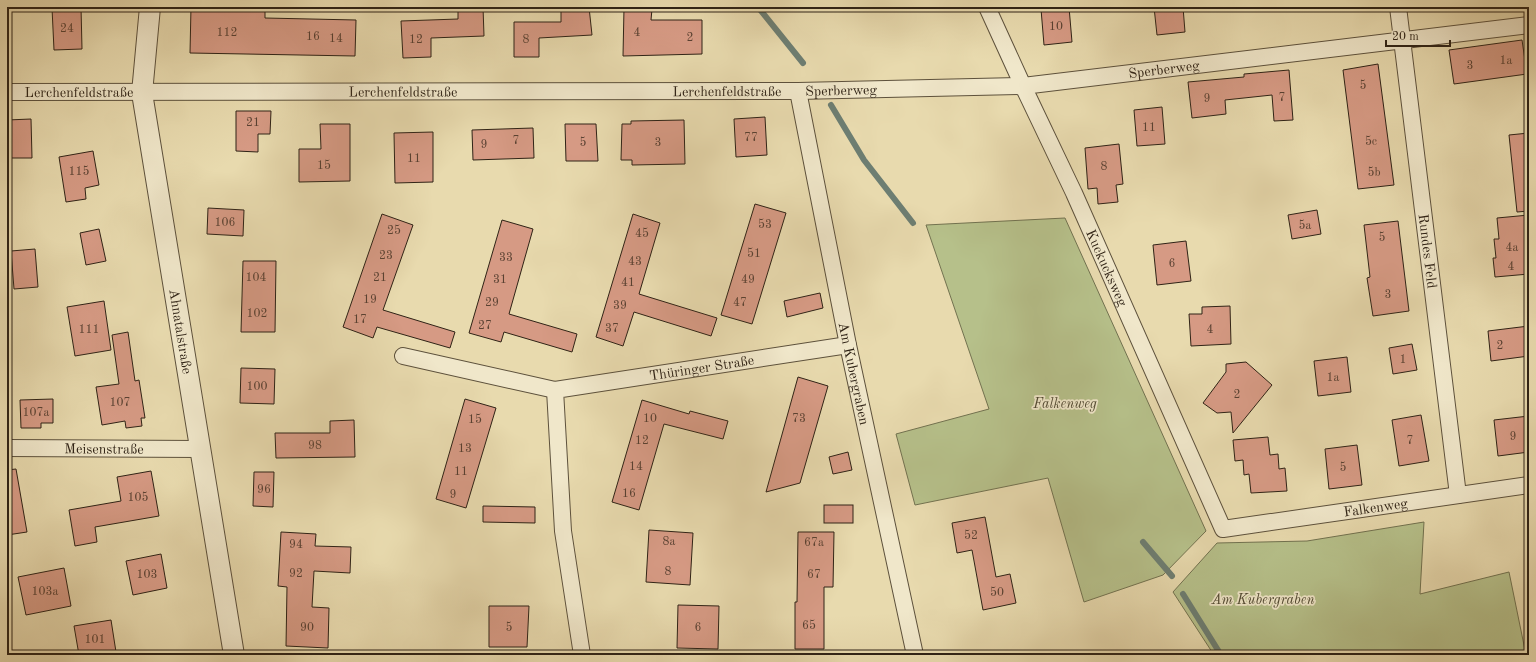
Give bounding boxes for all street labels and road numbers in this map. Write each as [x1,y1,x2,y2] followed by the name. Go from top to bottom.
[1128,59,1201,81] street label: Sperberweg
[805,83,877,99] street label: Sperberweg
[348,85,458,100] street label: Lerchenfeldstraße
[672,85,782,99] street label: Lerchenfeldstraße
[24,86,134,100] street label: Lerchenfeldstraße
[1416,213,1439,289] street label: Rundes Feld
[1083,227,1130,309] street label: Kuckucksweg
[166,288,194,375] street label: Ahnatalstraße
[836,321,871,427] street label: Am Kubergraben
[648,354,755,383] street label: Thüringer Straße
[64,442,144,457] street label: Meisenstraße
[1343,496,1409,520] street label: Falkenweg

